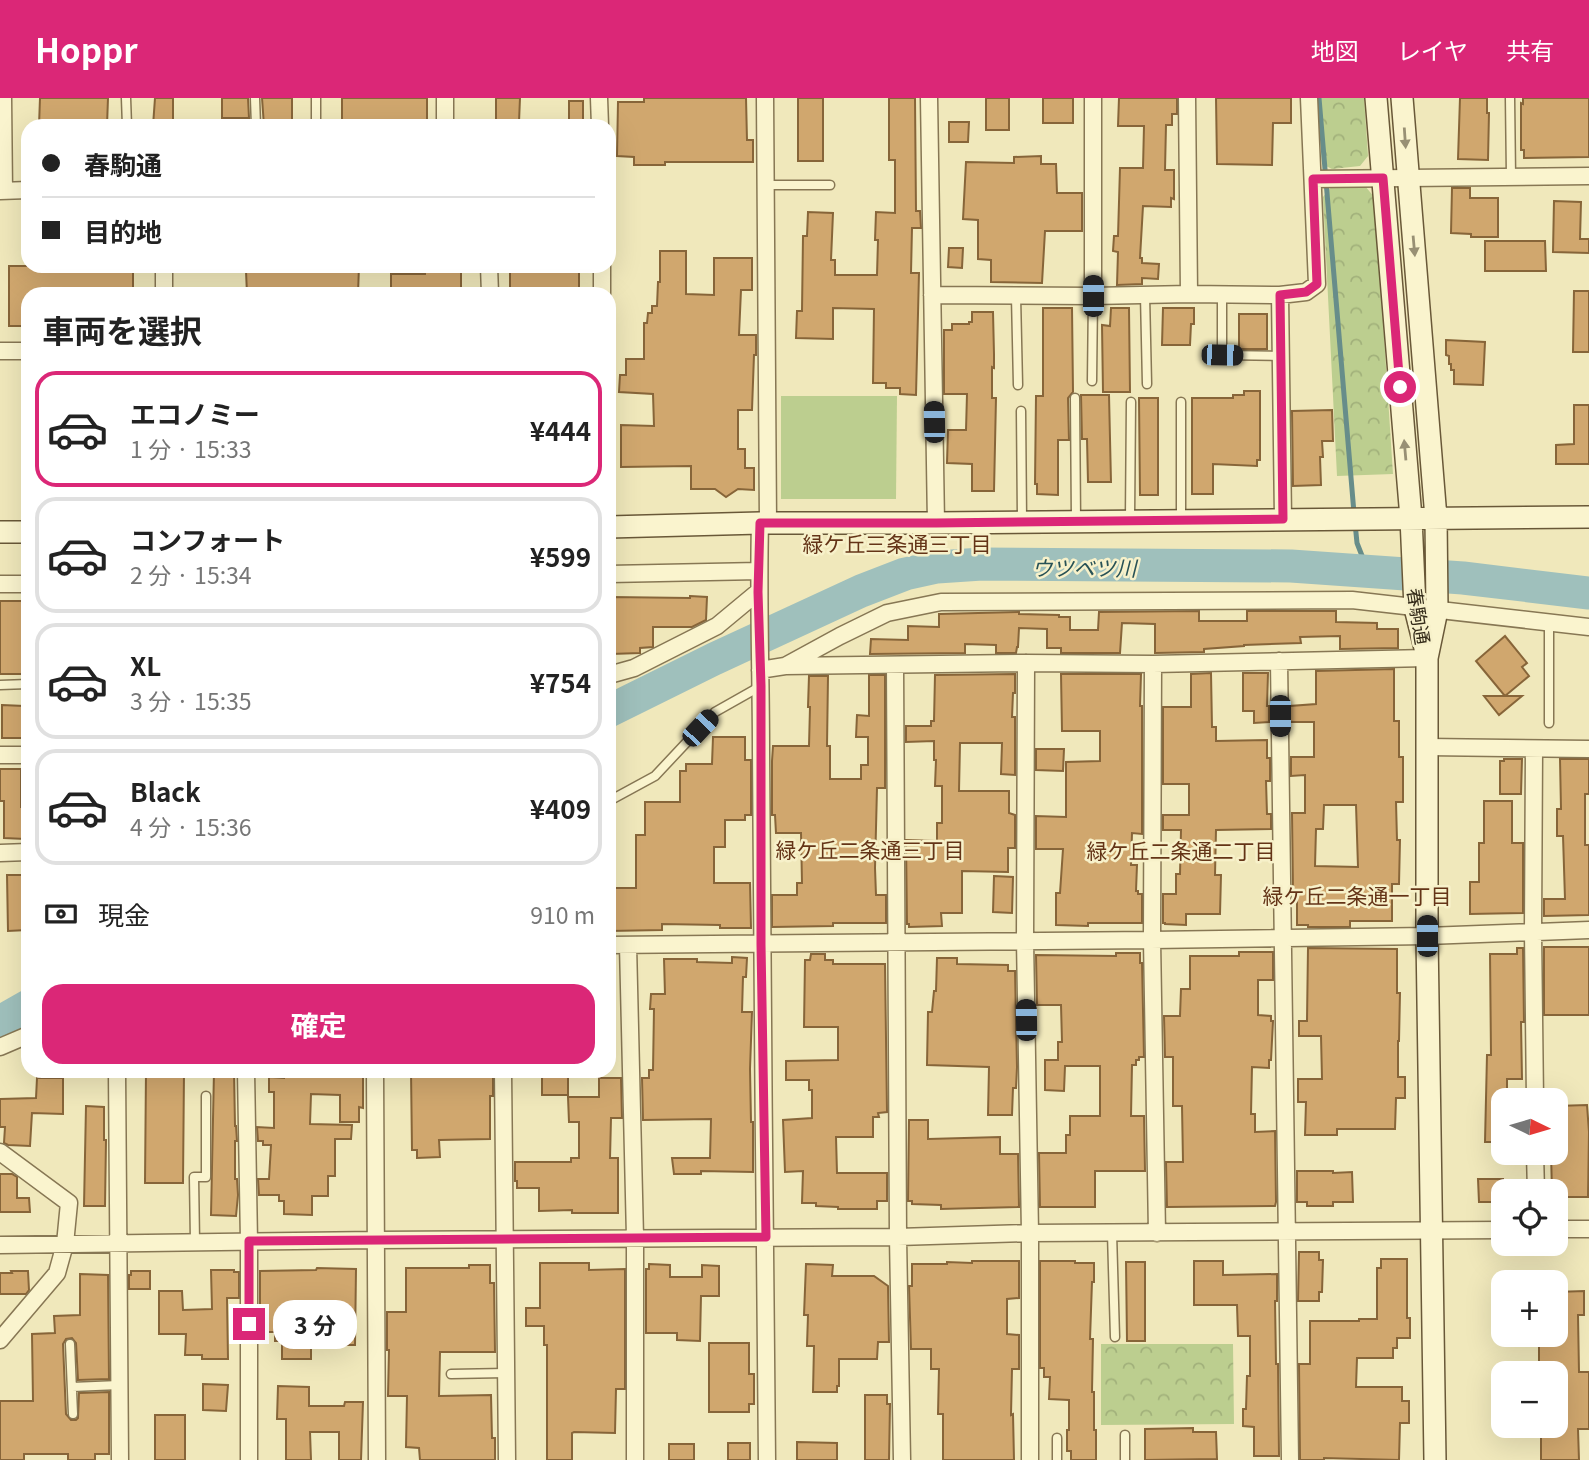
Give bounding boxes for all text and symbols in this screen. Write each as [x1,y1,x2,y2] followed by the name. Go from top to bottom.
[35,25,138,73] text: Hoppr
[1311,32,1359,67] text: 地図
[1397,32,1468,67] text: レイヤ
[1506,32,1554,67] text: 共有
[1400,127,1411,149] one-way arrow
[84,145,162,182] text: 春駒通
[84,212,162,249] text: 目的地
[1409,235,1420,257] one-way arrow
[1083,275,1104,317] car
[42,306,202,352] text: 車両を選択
[1201,344,1244,366] car
[1384,371,1416,403] route start
[130,394,260,431] text: エコノミー
[46,398,109,461] icon: car
[924,401,945,443] car
[530,411,591,448] text: ¥444
[130,431,252,465] text: 1 分 · 15:33
[1399,439,1410,461] one-way arrow
[130,520,285,557] text: コンフォート
[46,524,109,587] icon: car
[803,528,992,558] district label: 緑ケ丘三条通三丁目
[530,537,591,574] text: ¥599
[1032,552,1138,582] water label: ウツベツ川
[130,557,252,591] text: 2 分 · 15:34
[1402,586,1438,646] street label: 春駒通
[130,646,161,683] text: XL
[46,650,109,713] icon: car
[530,663,591,700] text: ¥754
[130,683,252,717] text: 3 分 · 15:35
[1270,695,1291,737] car
[678,705,723,751] car
[130,772,201,809] text: Black
[46,776,109,839] icon: car
[530,789,591,826] text: ¥409
[130,809,252,843] text: 4 分 · 15:36
[776,834,965,864] district label: 緑ケ丘二条通三丁目
[1087,835,1276,865] district label: 緑ケ丘二条通二丁目
[1263,880,1452,910] district label: 緑ケ丘二条通一丁目
[42,895,80,933] icon: cash
[98,895,150,932] text: 現金
[530,897,595,931] text: 910 m
[1417,915,1438,957] car
[42,984,595,1064] button: 確定
[1016,999,1037,1041] car
[1491,1088,1568,1166] north arrow
[1491,1088,1568,1438] map controls
[1491,1179,1568,1256] button: locate
[1491,1270,1568,1347] button: +
[274,1300,358,1348] callout: 3 分
[294,1307,336,1341] text: 3 分
[233,1308,265,1340] route end
[1491,1361,1568,1438] button: −

